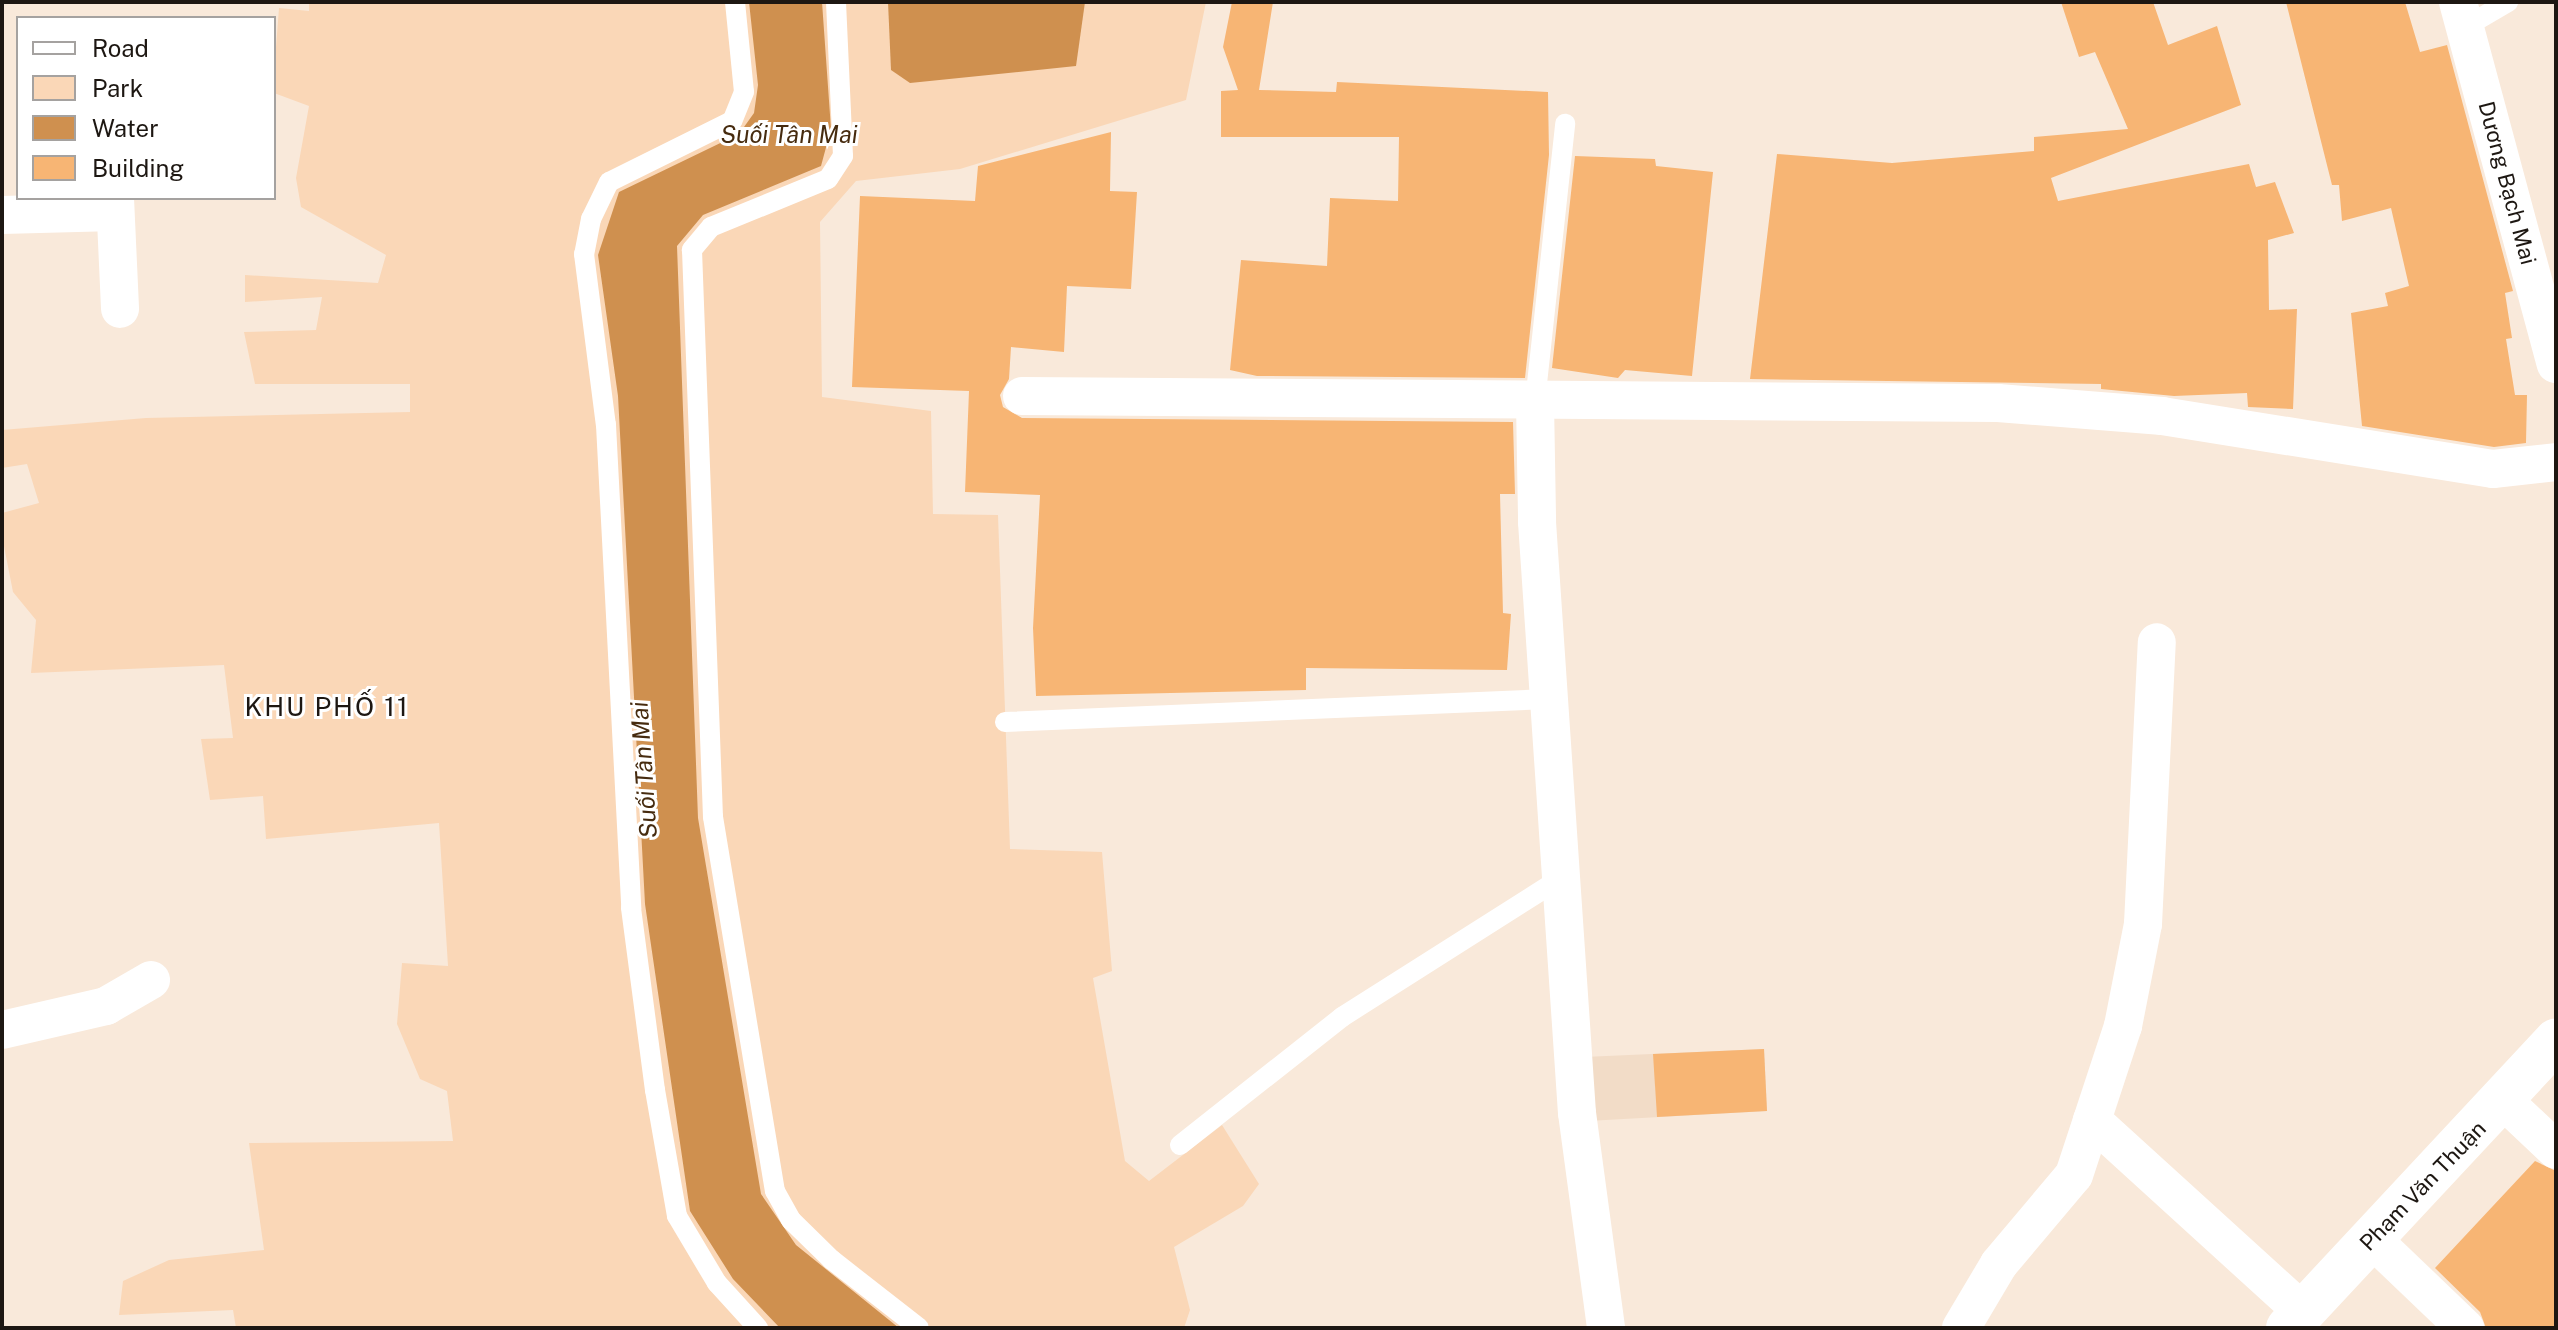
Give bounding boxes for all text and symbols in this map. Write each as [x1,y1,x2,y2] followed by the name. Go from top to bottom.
[16,16,276,200] legend
[92,34,149,62] text: Road
[92,74,143,102] text: Park
[2473,99,2541,267] street label: Dương Bạch Mai
[92,114,159,142] text: Water
[720,121,858,149] water label: Suối Tân Mai
[92,154,184,182] text: Building
[244,691,410,723] district label: KHU PHỐ 11
[625,701,663,839] water label: Suối Tân Mai
[2354,1115,2492,1257] street label: Phạm Văn Thuận

